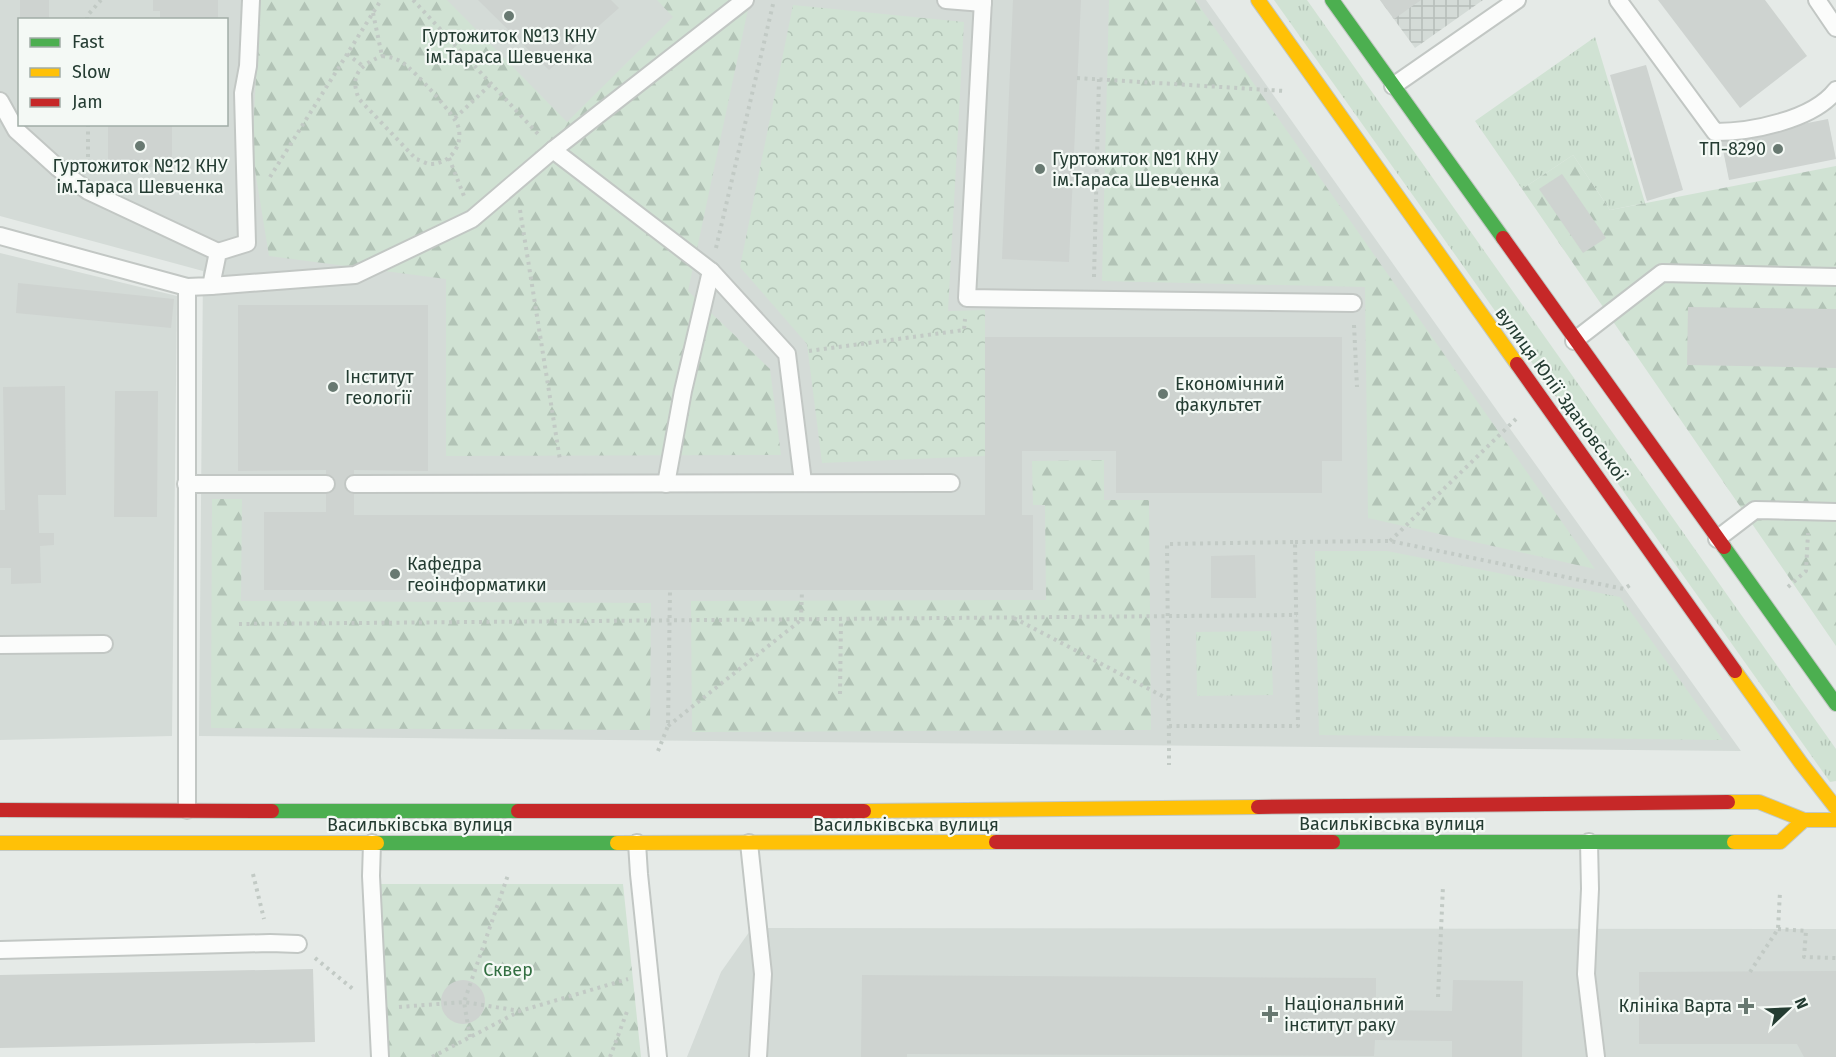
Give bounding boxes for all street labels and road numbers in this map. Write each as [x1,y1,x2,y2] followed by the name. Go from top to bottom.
[1490,303,1632,486] street label: вулиця Юлії Здановської
[1299,813,1485,835] street label: Васильківська вулиця
[327,814,513,836] street label: Васильківська вулиця
[813,814,999,836] street label: Васильківська вулиця

